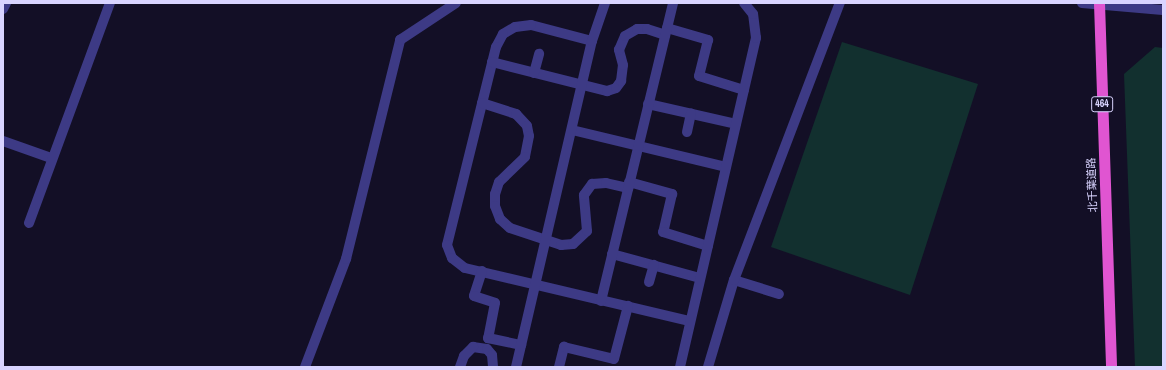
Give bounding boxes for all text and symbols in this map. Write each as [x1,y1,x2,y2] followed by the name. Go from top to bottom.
[1091,96,1113,112] road number: 464
[1084,157,1100,213] street label: 北千葉道路

